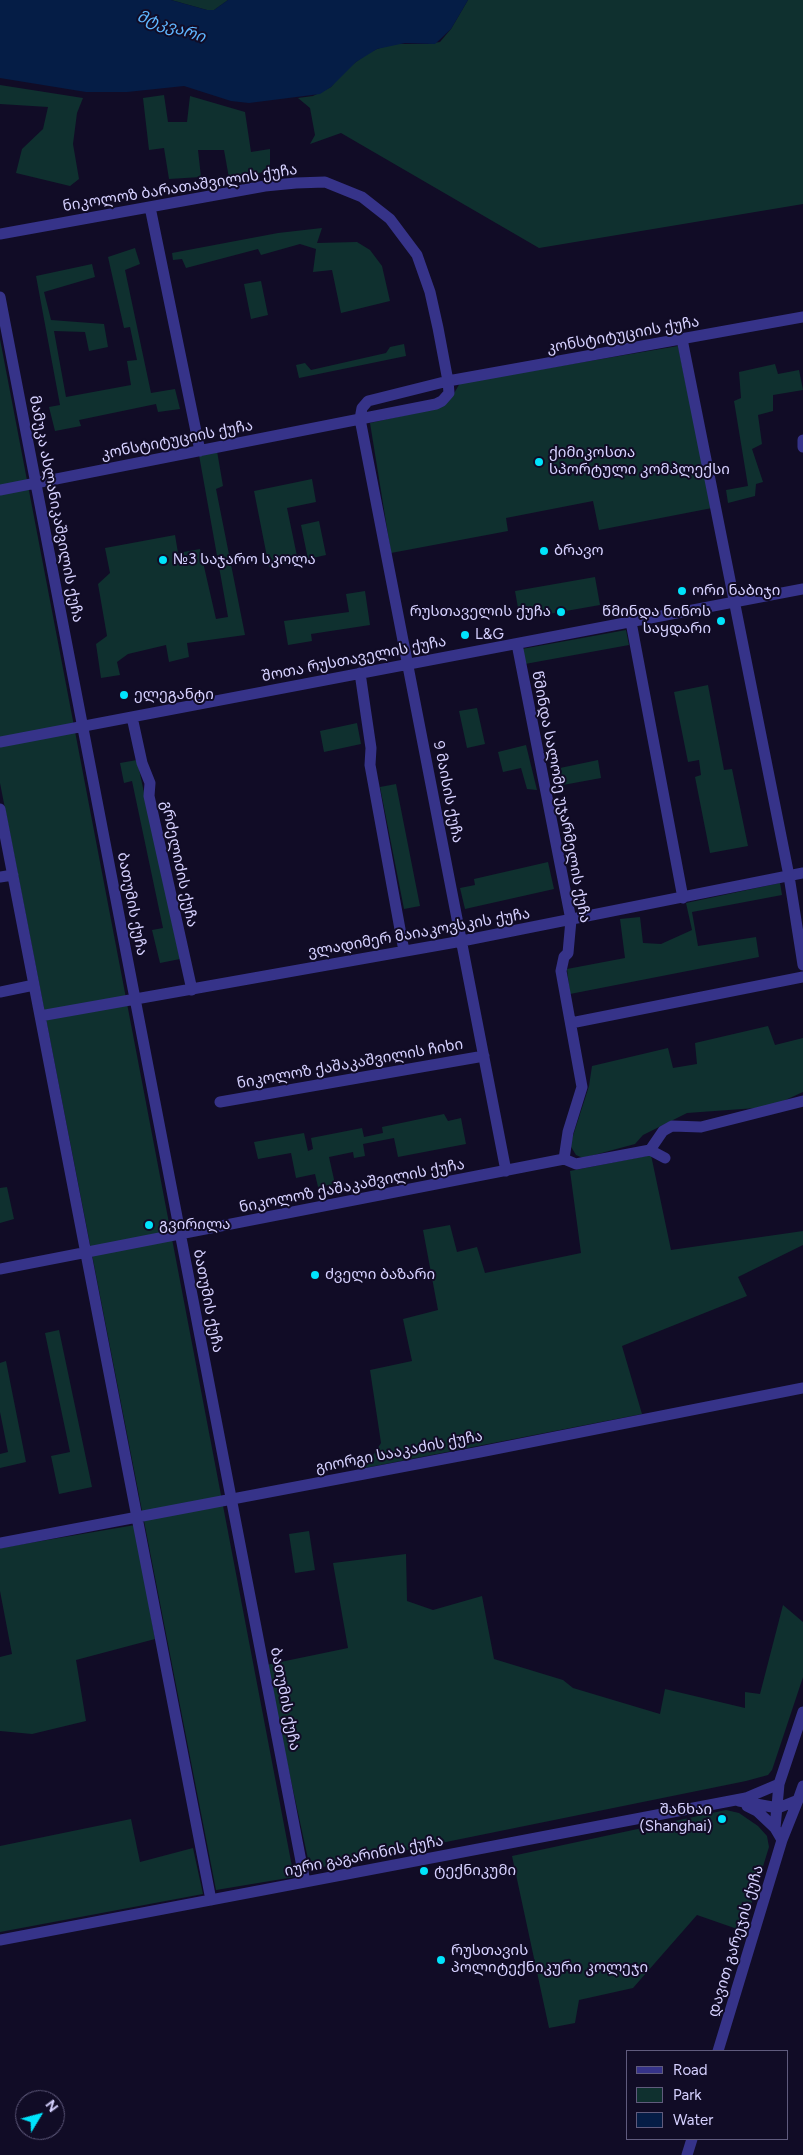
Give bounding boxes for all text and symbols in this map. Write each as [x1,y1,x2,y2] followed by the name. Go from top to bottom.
[134,7,208,47] water label: მტკვარი
[61,161,299,215] street label: ნიკოლოზ ბარათაშვილის ქუჩა
[545,313,701,357] street label: კონსტიტუციის ქუჩა
[25,394,87,624] street label: მამუკა ასლანიკაშვილის ქუჩა
[100,416,254,464] street label: კონსტიტუციის ქუჩა
[549,444,730,479] place label: ქიმიკოსთა სპორტული კომპლექსი
[533,456,545,468] marker: ქიმიკოსთა სპორტული კომპლექსი
[554,542,604,560] place label: ბრავო
[538,545,550,557] marker: ბრავო
[173,551,316,569] place label: №3 საჯარო სკოლა
[157,554,169,566] marker: №3 საჯარო სკოლა
[692,582,780,600] place label: ორი ნაბიჯი
[676,585,688,597] marker: ორი ნაბიჯი
[410,603,551,621] place label: რუსთაველის ქუჩა
[602,603,711,638] place label: წმინდა ნინოს საყდარი
[555,606,567,618] marker: რუსთაველის ქუჩა
[715,615,727,627] marker: წმინდა ნინოს საყდარი
[475,626,504,644] place label: L&G
[459,629,471,641] marker: L&G
[260,632,448,686] street label: შოთა რუსთაველის ქუჩა
[528,670,594,924] street label: წმინდა სალომე უჯარმელის ქუჩა
[134,686,214,704] place label: ელეგანტი
[118,689,130,701] marker: ელეგანტი
[429,739,467,845] street label: 9 მაისის ქუჩა
[157,799,201,929] street label: გრძელიძის ქუჩა
[113,851,151,957] street label: ბათუმის ქუჩა
[307,905,531,961] street label: ვლადიმერ მაიაკოვსკის ქუჩა
[235,1035,465,1093] street label: ნიკოლოზ ქაშაკაშვილის ჩიხი
[238,1155,466,1217] street label: ნიკოლოზ ქაშაკაშვილის ქუჩა
[159,1216,230,1234] place label: გვირილა
[143,1219,155,1231] marker: გვირილა
[189,1248,227,1354] street label: ბათუმის ქუჩა
[325,1266,435,1284] place label: ძველი ბაზარი
[309,1269,321,1281] marker: ძველი ბაზარი
[314,1427,484,1477] street label: გიორგი სააკაძის ქუჩა
[266,1646,304,1752] street label: ბათუმის ქუჩა
[640,1801,712,1836] place label: შანხაი (Shanghai)
[716,1813,728,1825] marker: შანხაი (Shanghai)
[283,1832,445,1880] street label: იური გაგარინის ქუჩა
[434,1862,516,1880] place label: ტექნიკუმი
[704,1863,768,2019] street label: დავით გარეჯის ქუჩა
[418,1865,430,1877] marker: ტექნიკუმი
[451,1942,648,1977] place label: რუსთავის პოლიტექნიკური კოლეჯი
[435,1954,447,1966] marker: რუსთავის პოლიტექნიკური კოლეჯი
[626,2050,788,2140] legend
[673,2061,708,2079] text: Road
[673,2086,702,2104] text: Park
[15,2090,65,2140] north arrow
[42,2097,62,2116] text: N
[673,2111,713,2129] text: Water

